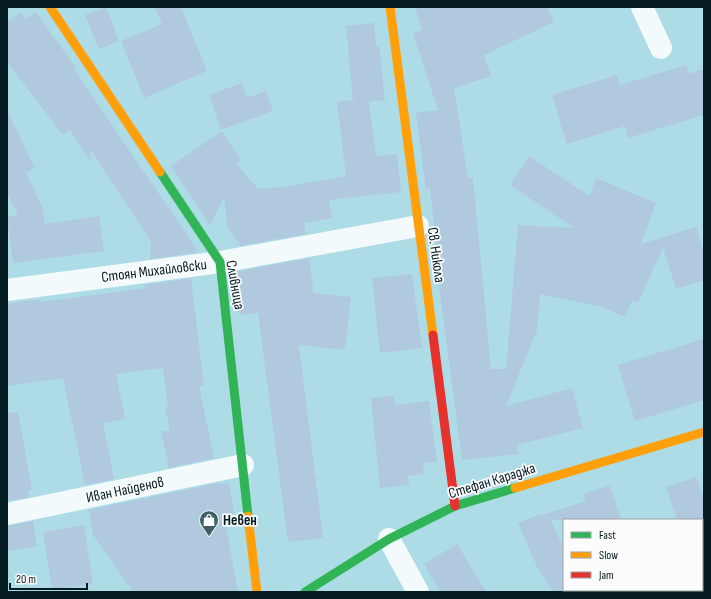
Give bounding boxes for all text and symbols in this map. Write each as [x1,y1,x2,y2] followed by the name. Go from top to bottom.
[423,226,449,284] street label: Св. Никола
[100,255,208,287] street label: Стоян Михайловски
[221,259,249,311] street label: Сливница
[446,459,538,503] street label: Стефан Караджа
[84,473,166,507] street label: Иван Найденов
[198,509,220,537] shop icon: Невен
[223,511,257,530] place label: Невен
[563,519,703,591] legend
[599,528,616,543] text: Fast
[599,548,618,563] text: Slow
[10,565,87,591] scale bar
[598,568,614,583] text: Jam
[16,572,36,587] text: 20 m

